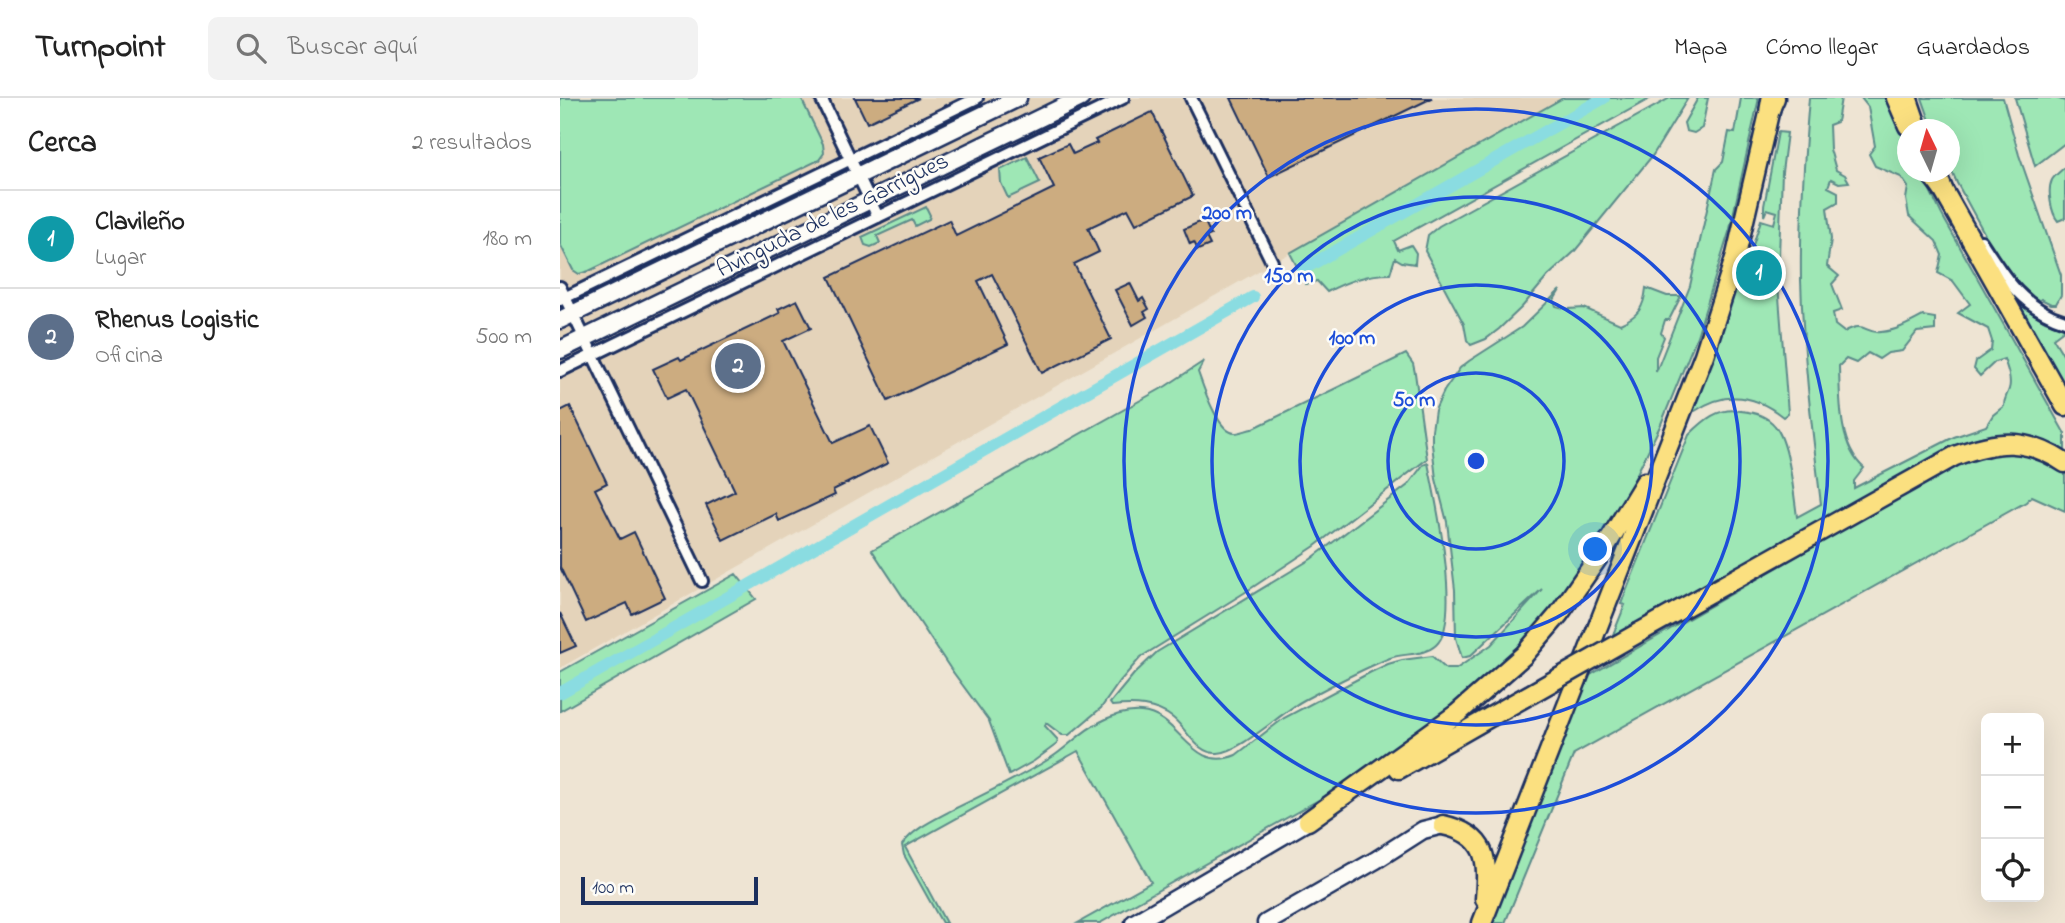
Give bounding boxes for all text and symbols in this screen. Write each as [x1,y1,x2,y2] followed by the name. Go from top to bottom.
[208,17,698,80] search box
[35,24,166,72] text: Turnpoint
[232,29,270,67] icon: search
[288,29,418,67] text: Buscar aquí
[1674,31,1727,66] text: Mapa
[1765,31,1878,66] text: Cómo llegar
[1916,31,2030,66] text: Guardados
[1897,119,1960,182] north arrow
[28,122,97,166] text: Cerca
[412,127,532,160] text: 2 resultados
[711,145,955,288] street label: Avinguda de les Garrigues
[1201,199,1252,229] text: 200 m
[95,204,185,242] text: Clavileño
[47,223,55,256] text: 1
[483,223,532,256] text: 180 m
[95,242,147,275] text: Lugar
[1736,247,1782,299] pin: 1
[1264,262,1314,292] text: 150 m
[95,302,258,340] text: Rhenus Logistic
[45,321,57,354] text: 2
[475,321,532,354] text: 500 m
[1329,324,1375,354] text: 100 m
[95,340,163,373] text: Oficina
[715,340,761,392] pin: 2
[1393,386,1435,416] text: 50 m
[1464,449,1488,473] centre of rings
[1578,532,1612,566] your location
[1981,713,2044,902] map controls
[1981,713,2044,776] button: +
[1981,776,2044,839] button: −
[1981,839,2044,902] button: locate
[581,874,758,906] scale bar
[592,875,634,902] text: 100 m

